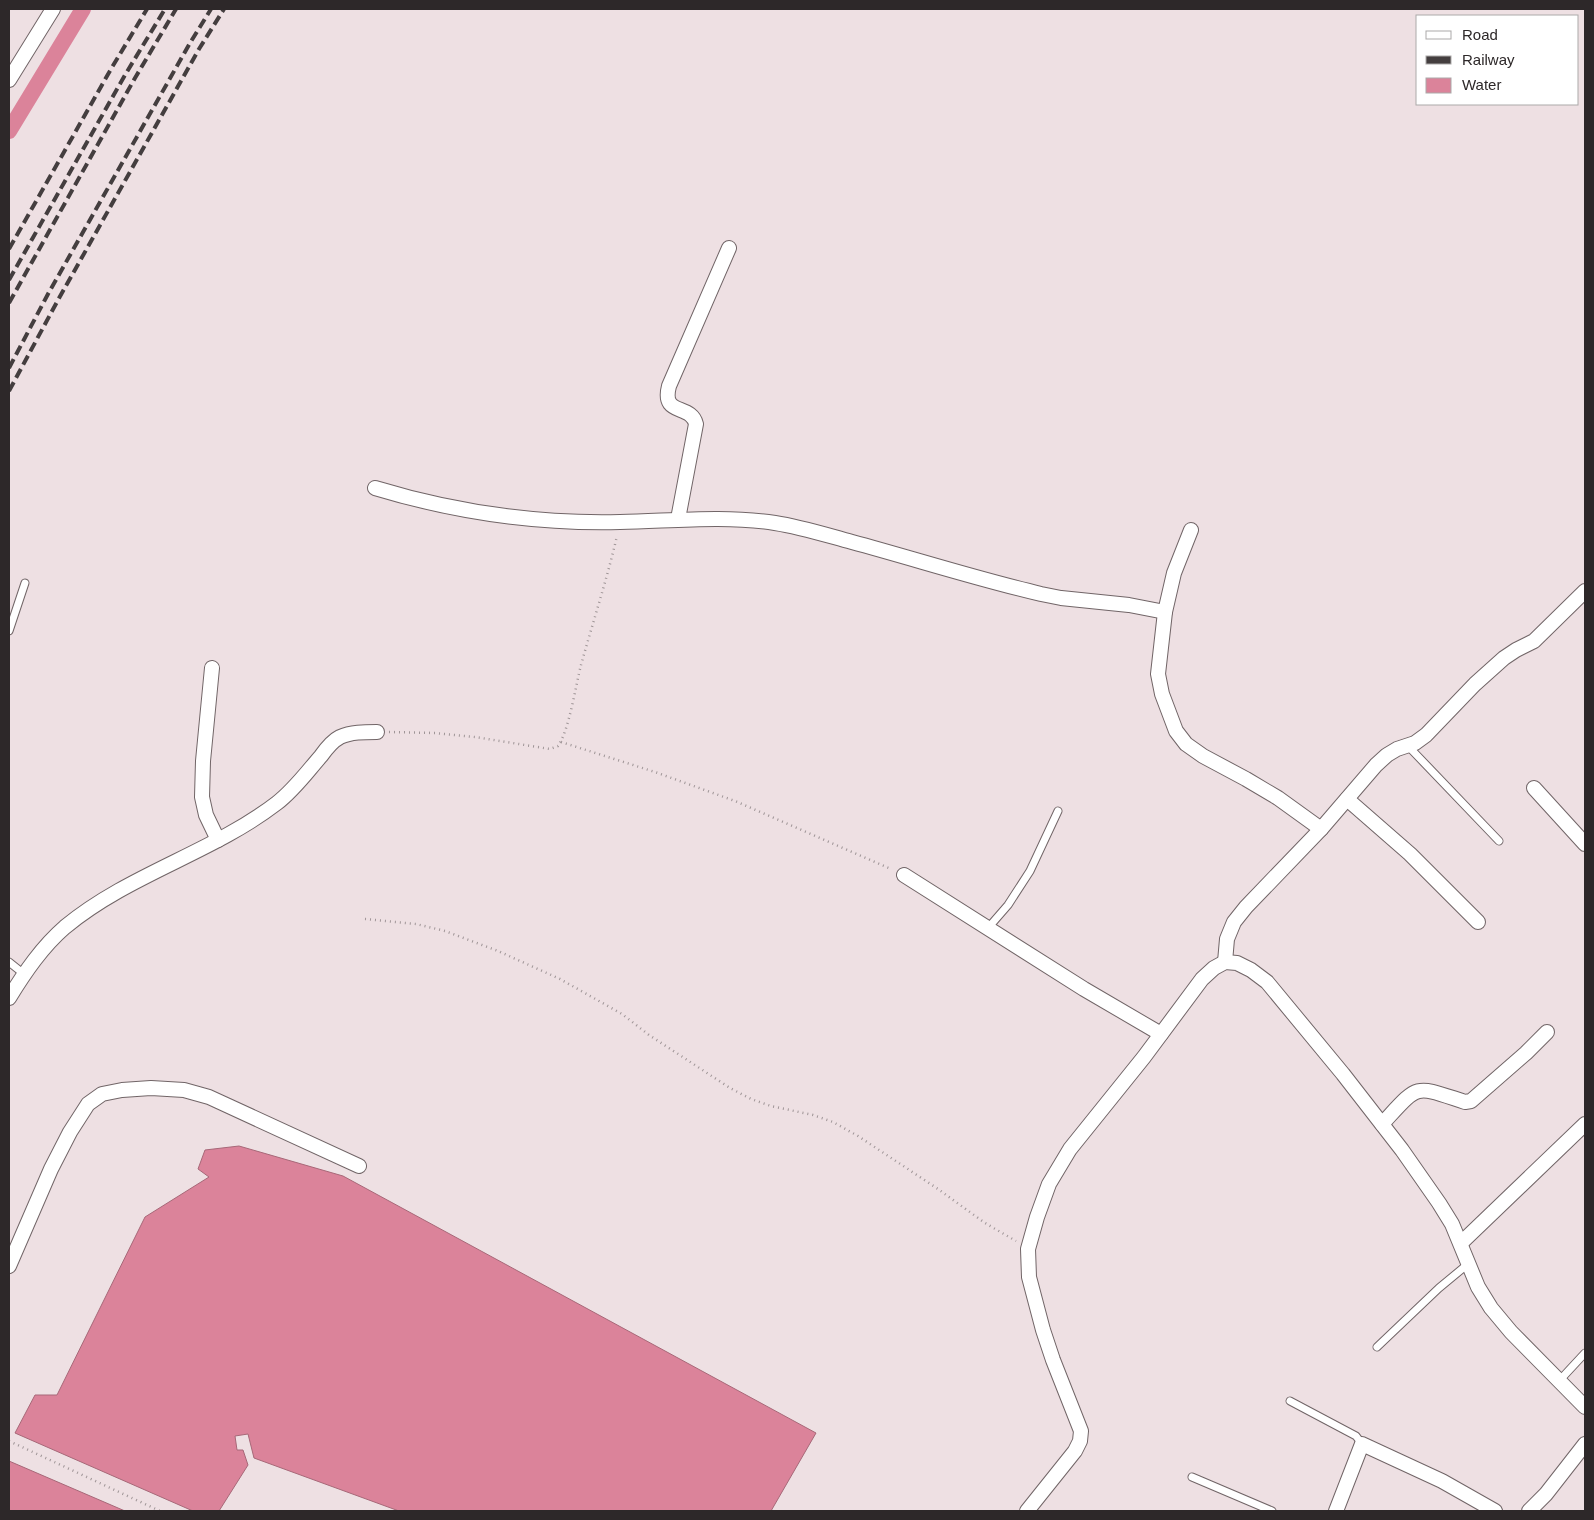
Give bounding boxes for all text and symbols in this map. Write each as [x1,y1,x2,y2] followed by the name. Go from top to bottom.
[1416,15,1579,105] legend
[1462,26,1498,43] text: Road
[1462,51,1515,68] text: Railway
[1462,76,1501,93] text: Water

